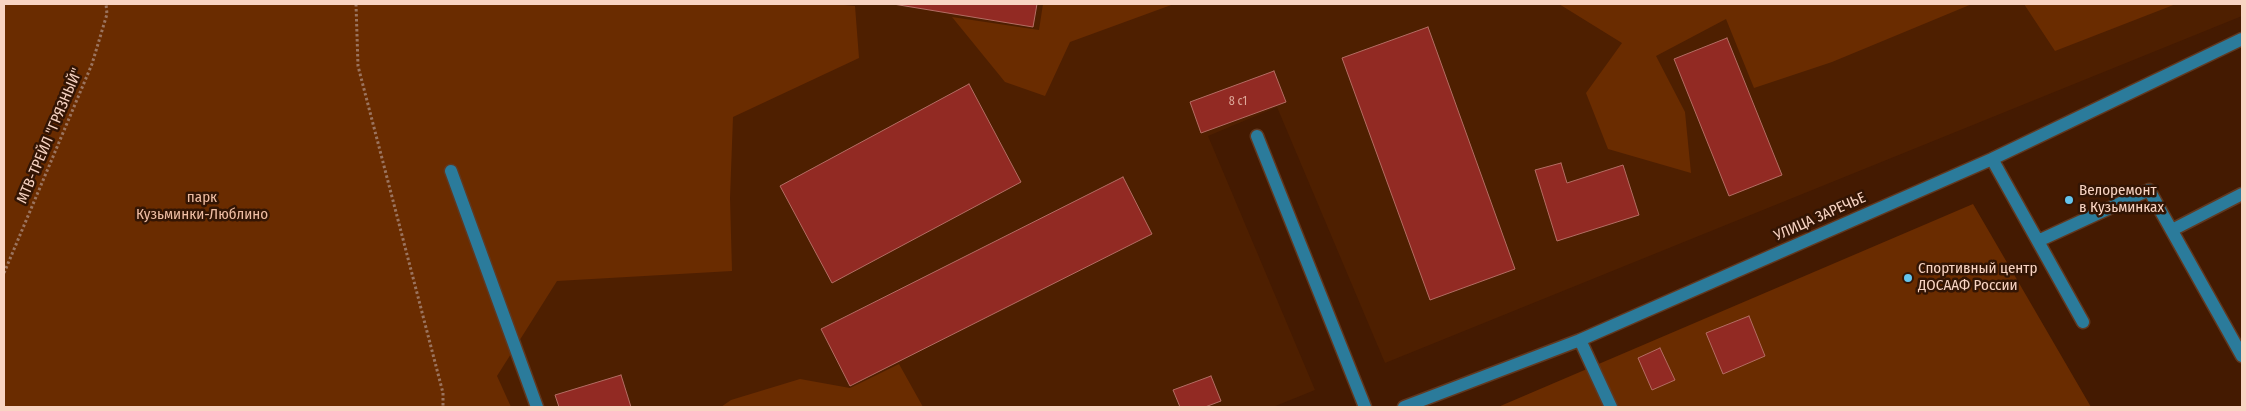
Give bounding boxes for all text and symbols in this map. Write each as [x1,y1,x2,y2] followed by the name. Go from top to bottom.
[13,66,87,206] street label: MTB-ТРЕЙЛ "ГРЯЗНЫЙ"
[1229,95,1247,109] house number: 8 с1
[2079,182,2164,217] place label: Велоремонт в Кузьминках
[136,189,268,224] park label: парк Кузьминки-Люблино
[1771,189,1869,245] street label: УЛИЦА ЗАРЕЧЬЕ
[2063,194,2075,206] marker: Велоремонт в Кузьминках
[1918,260,2037,295] place label: Спортивный центр ДОСААФ России
[1902,272,1914,284] marker: Спортивный центр ДОСААФ России

